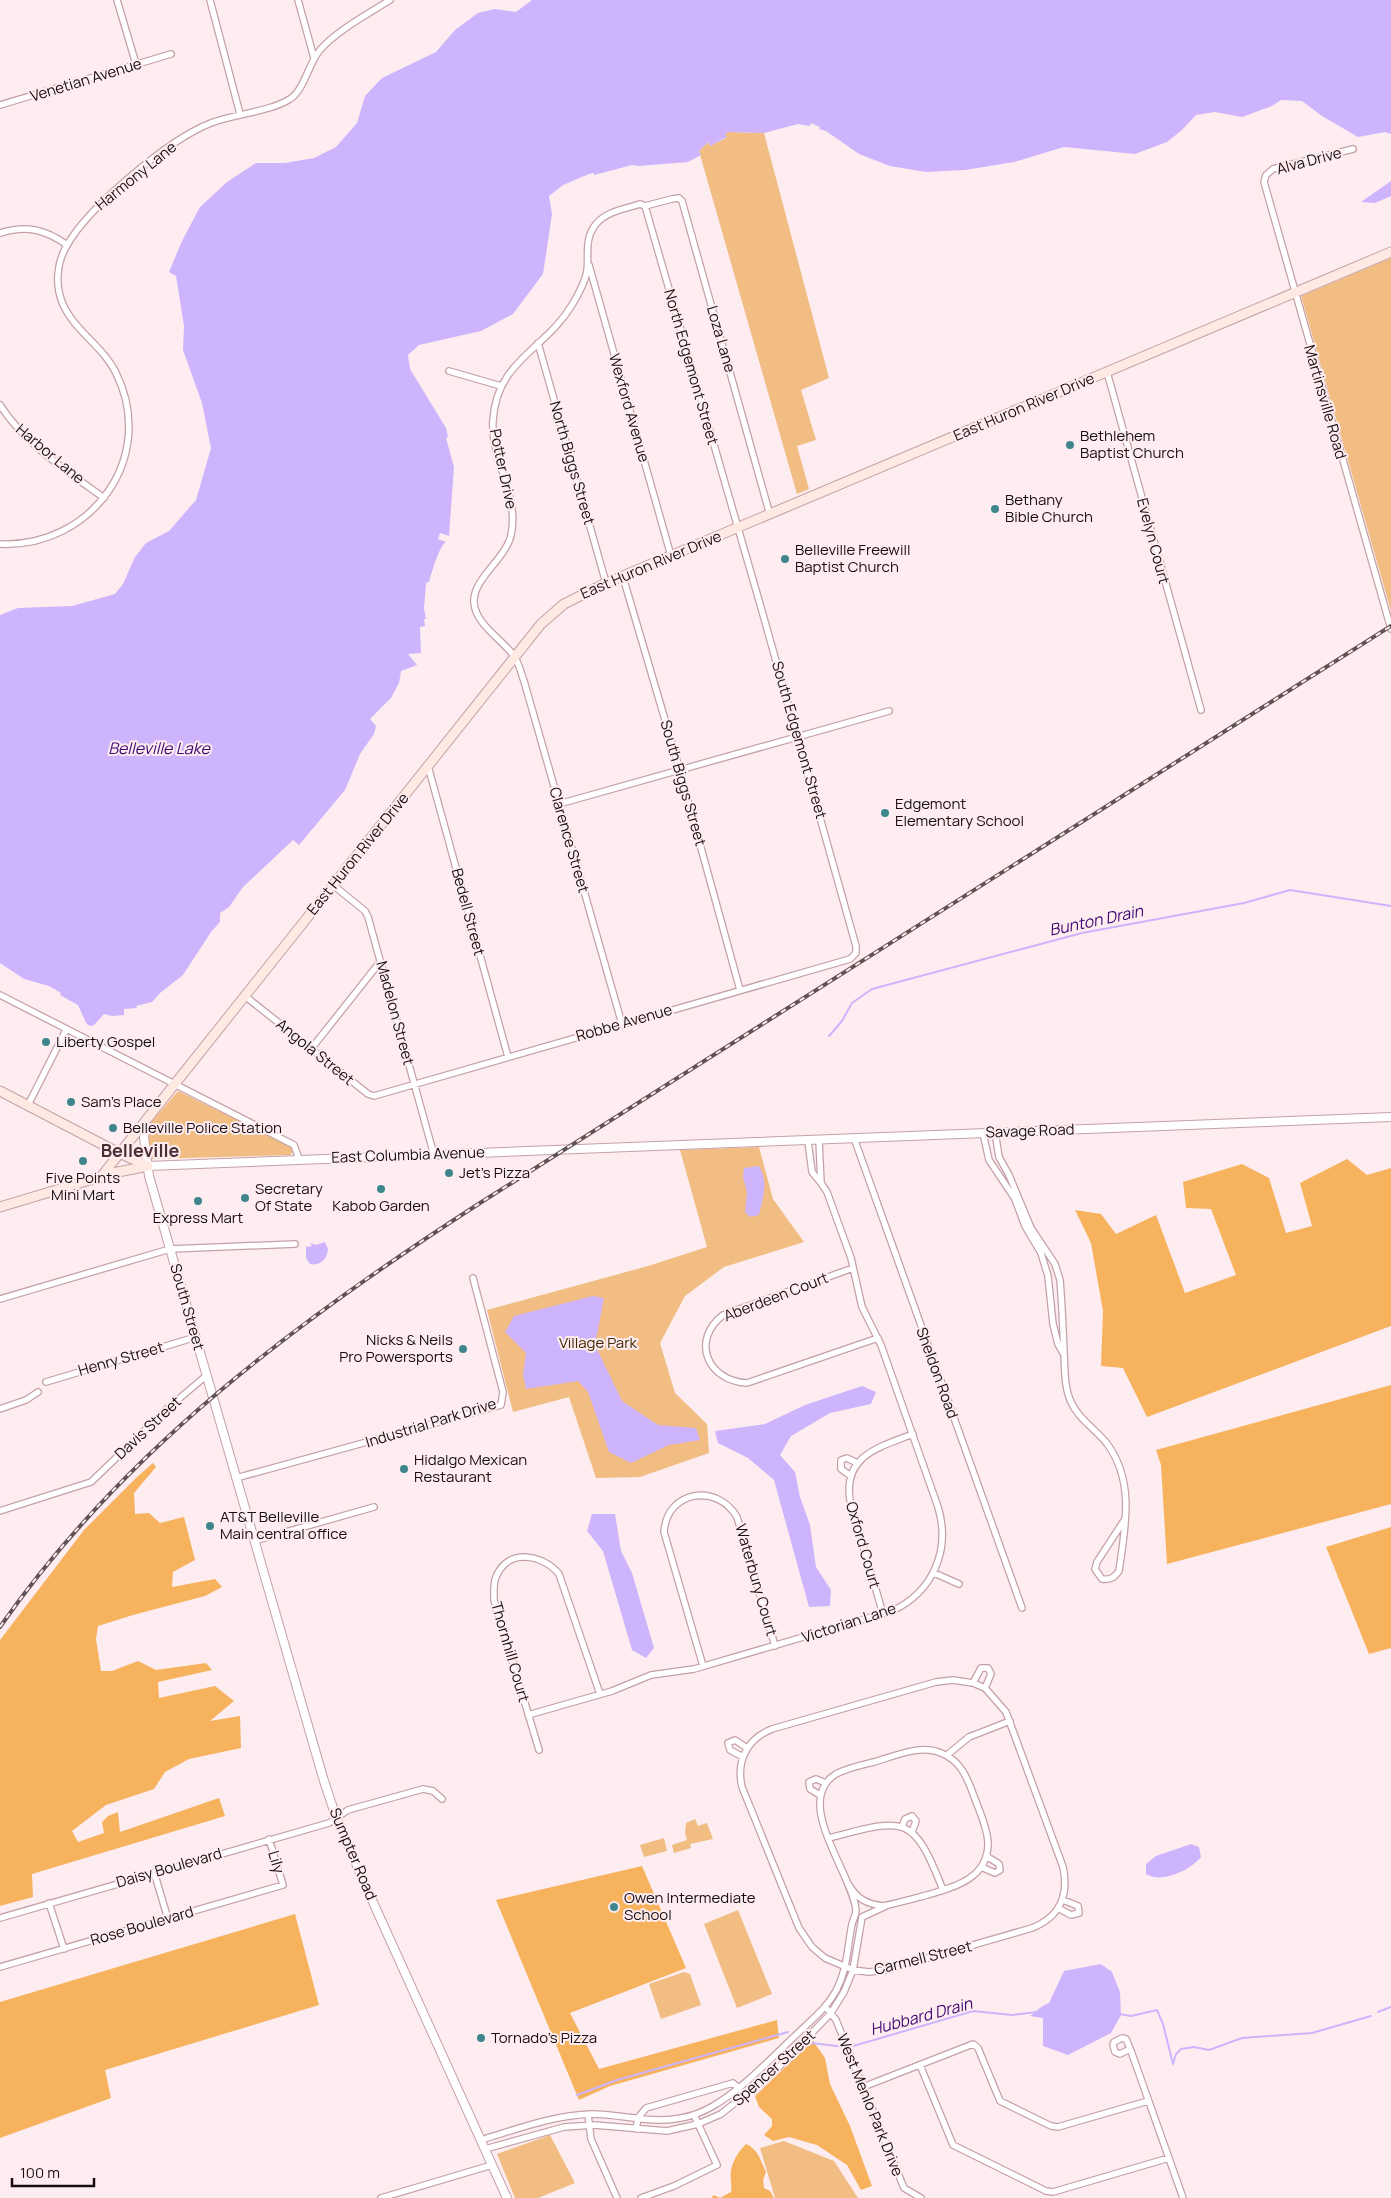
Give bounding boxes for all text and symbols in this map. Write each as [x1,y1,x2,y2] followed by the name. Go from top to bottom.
[28,53,144,106] street label: Venetian Avenue
[91,136,181,215] street label: Harmony Lane
[1274,142,1344,179] street label: Alva Drive
[659,287,724,447] street label: North Edgemont Street
[702,303,741,375] street label: Loza Lane
[1299,342,1352,461] street label: Martinsville Road
[604,351,655,465] street label: Wexford Avenue
[950,367,1098,446] street label: East Huron River Drive
[545,399,600,527] street label: North Biggs Street
[11,419,89,489] street label: Harbor Lane
[1080,425,1184,463] place label: Bethlehem Baptist Church
[485,427,522,511] street label: Potter Drive
[1064,439,1076,451] marker: Bethlehem Baptist Church
[1005,489,1093,527] place label: Bethany Bible Church
[1132,496,1175,586] street label: Evelyn Court
[989,503,1001,515] marker: Bethany Bible Church
[577,525,725,604] street label: East Huron River Drive
[795,539,910,577] place label: Belleville Freewill Baptist Church
[779,553,791,565] marker: Belleville Freewill Baptist Church
[767,658,832,821] street label: South Edgemont Street
[655,717,712,848] street label: South Biggs Street
[108,737,212,759] water label: Belleville Lake
[544,785,595,895] street label: Clarence Street
[302,788,414,919] street label: East Huron River Drive
[895,793,1024,831] place label: Edgemont Elementary School
[879,807,891,819] marker: Edgemont Elementary School
[447,866,490,958] street label: Bedell Street
[1047,899,1145,941] water label: Bunton Drain
[372,959,419,1067] street label: Madelon Street
[573,999,675,1046] street label: Robbe Avenue
[272,1014,359,1090] street label: Angola Street
[56,1031,155,1052] place label: Liberty Gospel
[40,1036,52,1048] marker: Liberty Gospel
[81,1091,162,1112] place label: Sam's Place
[65,1096,77,1108] marker: Sam's Place
[123,1117,282,1138] place label: Belleville Police Station
[985,1118,1075,1143] street label: Savage Road
[107,1122,119,1134] marker: Belleville Police Station
[101,1138,180,1162] district label: Belleville
[331,1141,485,1168] street label: East Columbia Avenue
[77,1155,89,1167] marker: Five Points Mini Mart
[459,1162,530,1183] place label: Jet's Pizza
[46,1167,120,1205] place label: Five Points Mini Mart
[443,1167,455,1179] marker: Jet's Pizza
[255,1178,323,1216] place label: Secretary Of State
[375,1183,387,1195] marker: Kabob Garden
[239,1192,251,1204] marker: Secretary Of State
[192,1195,204,1207] marker: Express Mart
[332,1195,430,1216] place label: Kabob Garden
[153,1207,243,1228] place label: Express Mart
[165,1261,210,1353] street label: South Street
[720,1267,831,1326] street label: Aberdeen Court
[911,1324,964,1421] street label: Sheldon Road
[339,1329,453,1367] place label: Nicks & Neils Pro Powersports
[559,1332,638,1353] park label: Village Park
[76,1336,166,1381] street label: Henry Street
[457,1343,469,1355] marker: Nicks & Neils Pro Powersports
[110,1391,186,1464] street label: Davis Street
[363,1393,499,1452] street label: Industrial Park Drive
[414,1449,527,1487] place label: Hidalgo Mexican Restaurant
[398,1463,410,1475] marker: Hidalgo Mexican Restaurant
[841,1499,886,1591] street label: Oxford Court
[220,1506,347,1544] place label: AT&T Belleville Main central office
[204,1520,216,1532] marker: AT&T Belleville Main central office
[730,1521,782,1638] street label: Waterbury Court
[799,1597,899,1648] street label: Victorian Lane
[486,1599,535,1704] street label: Thornhill Court
[325,1805,382,1903] street label: Sumpter Road
[114,1842,224,1893] street label: Daisy Boulevard
[263,1848,290,1876] street label: Lily
[624,1887,756,1925] place label: Owen Intermediate School
[88,1901,196,1950] street label: Rose Boulevard
[608,1901,620,1913] marker: Owen Intermediate School
[872,1935,974,1980] street label: Carmell Street
[867,1992,975,2040] water label: Hubbard Drain
[728,2025,820,2111] street label: Spencer Street
[491,2027,597,2048] place label: Tornado's Pizza
[832,2030,909,2180] street label: West Menlo Park Drive
[475,2032,487,2044] marker: Tornado's Pizza
[12,2156,95,2188] scale bar
[20,2162,60,2183] text: 100 m

